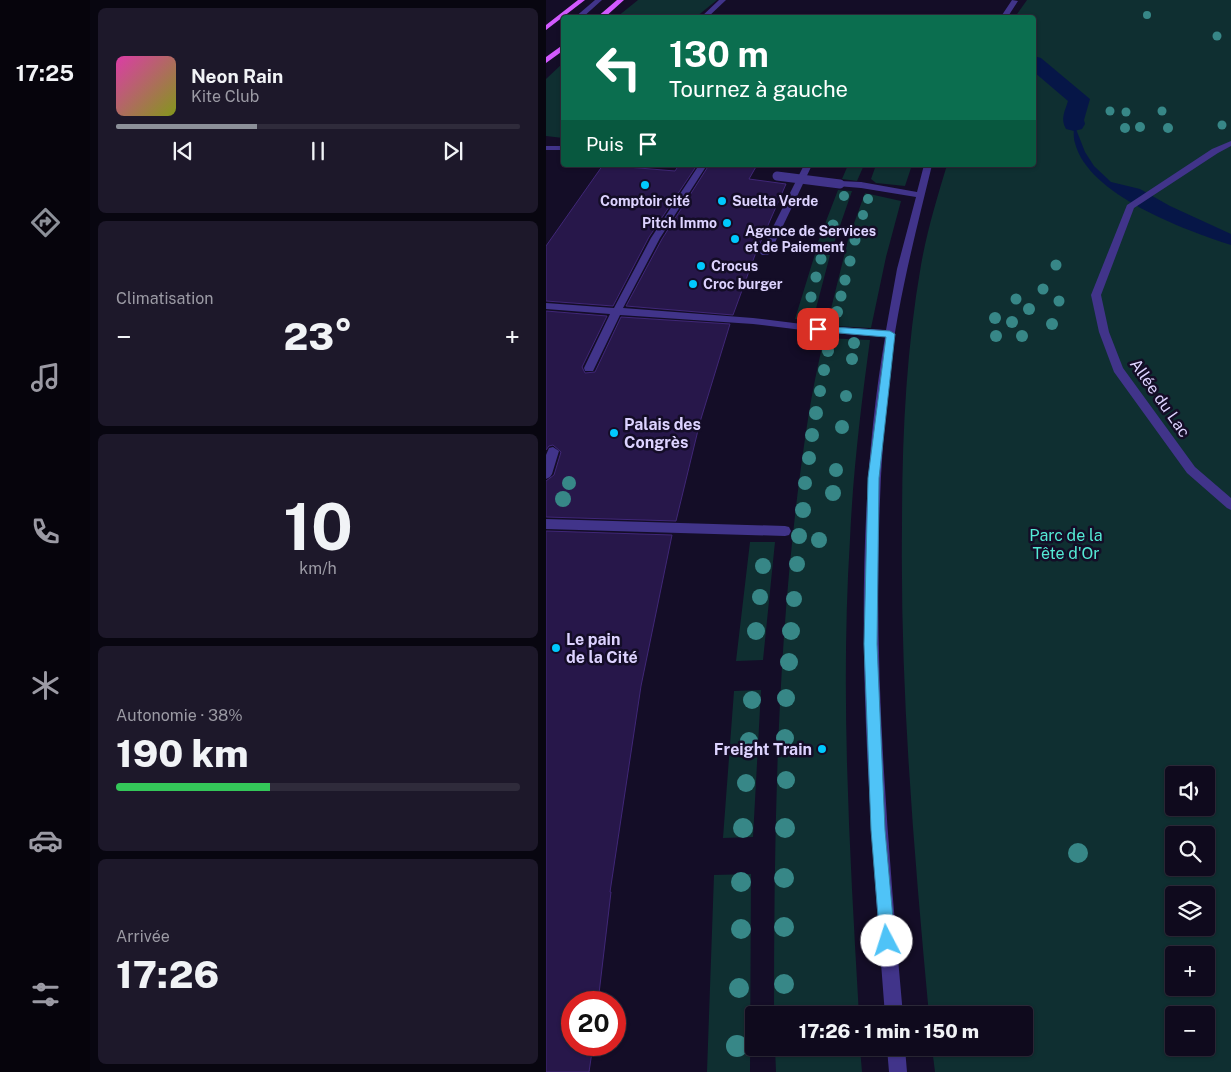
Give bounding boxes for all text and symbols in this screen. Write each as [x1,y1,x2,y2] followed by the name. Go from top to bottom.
[669,34,769,75] text: 130 m
[586,35,651,100] icon: left
[16,60,74,86] text: 17:25
[191,65,283,87] text: Neon Rain
[669,76,848,102] text: Tournez à gauche
[191,87,259,106] text: Kite Club
[634,130,662,158] icon: arrive
[586,133,624,155] text: Puis
[169,137,197,165] icon: previous
[304,137,332,165] icon: pause
[439,137,467,165] icon: next
[639,179,651,191] marker: Comptoir cité
[600,193,690,209] place label: Comptoir cité
[732,193,818,209] place label: Suelta Verde
[716,195,728,207] marker: Suelta Verde
[28,205,63,240] icon: directions
[642,215,717,231] place label: Pitch Immo
[721,217,733,229] marker: Pitch Immo
[745,223,876,255] place label: Agence de Services et de Paiement
[729,233,741,245] marker: Agence de Services et de Paiement
[711,258,758,274] place label: Crocus
[695,260,707,272] marker: Crocus
[703,276,783,292] place label: Croc burger
[687,278,699,290] marker: Croc burger
[116,289,213,308] text: Climatisation
[797,308,839,350] pin
[284,314,352,359] text: 23°
[804,315,832,343] icon: arrive
[116,320,132,353] text: −
[504,320,520,353] text: +
[1126,355,1194,441] street label: Allée du Lac
[28,360,63,395] icon: music
[624,415,701,452] place label: Palais des Congrès
[608,427,620,439] marker: Palais des Congrès
[283,488,353,565] text: 10
[28,514,63,549] icon: phone
[1029,526,1103,563] park label: Parc de la Tête d'Or
[299,559,337,578] text: km/h
[566,630,638,667] place label: Le pain de la Cité
[550,642,562,654] marker: Le pain de la Cité
[28,668,63,703] icon: climate
[116,706,243,725] text: Autonomie · 38%
[116,731,248,776] text: 190 km
[714,740,812,759] place label: Freight Train
[816,743,828,755] marker: Freight Train
[1165,766,1215,1056] map controls
[1165,766,1215,816] button: sound
[28,823,63,858] icon: car
[1165,826,1215,876] button: search
[1165,886,1215,936] button: layers
[860,914,912,966] position arrow
[116,927,170,946] text: Arrivée
[1165,946,1215,996] button: +
[116,952,219,997] text: 17:26
[28,977,63,1012] icon: filters
[561,991,626,1056] speed limit sign: 20
[1165,1006,1215,1056] button: −
[799,1020,979,1042] text: 17:26 · 1 min · 150 m

